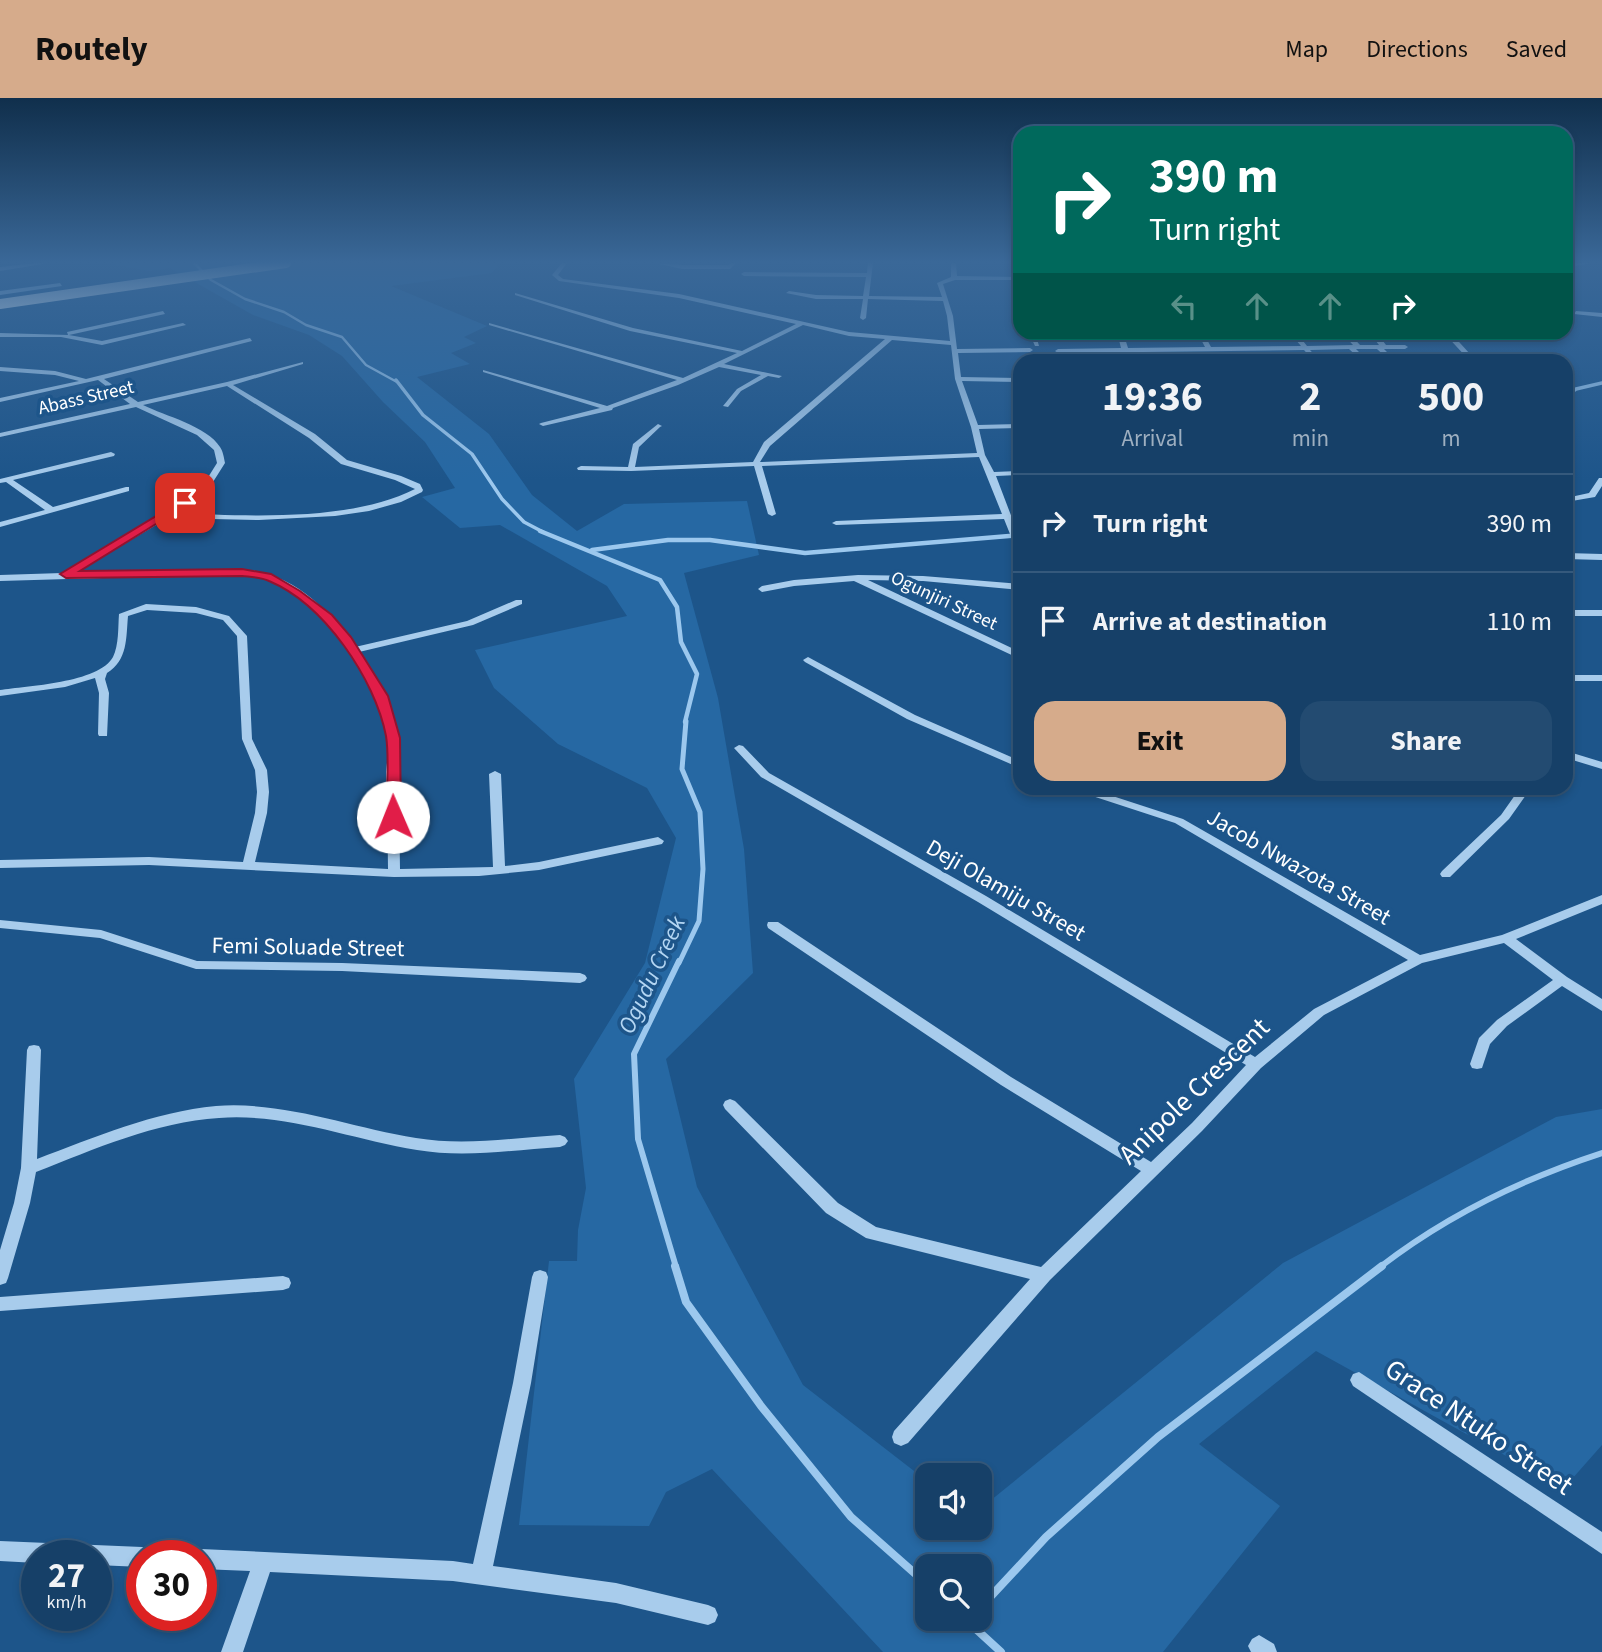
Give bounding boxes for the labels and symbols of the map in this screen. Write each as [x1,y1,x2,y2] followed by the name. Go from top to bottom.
[35,374,137,422] street label: Abass Street
[155,473,215,533] pin
[886,564,1002,638] street label: Ogunjiri Street
[356,780,430,854] position arrow
[1201,801,1397,933] street label: Jacob Nwazota Street
[920,831,1092,949] street label: Deji Olamiju Street
[609,910,695,1040] water label: Ogudu Creek
[211,929,405,965] street label: Femi Soluade Street
[1109,1008,1279,1174] street label: Anipole Crescent
[1377,1349,1581,1505] street label: Grace Ntuko Street
[126,1540,217,1631] speed limit sign: 30

